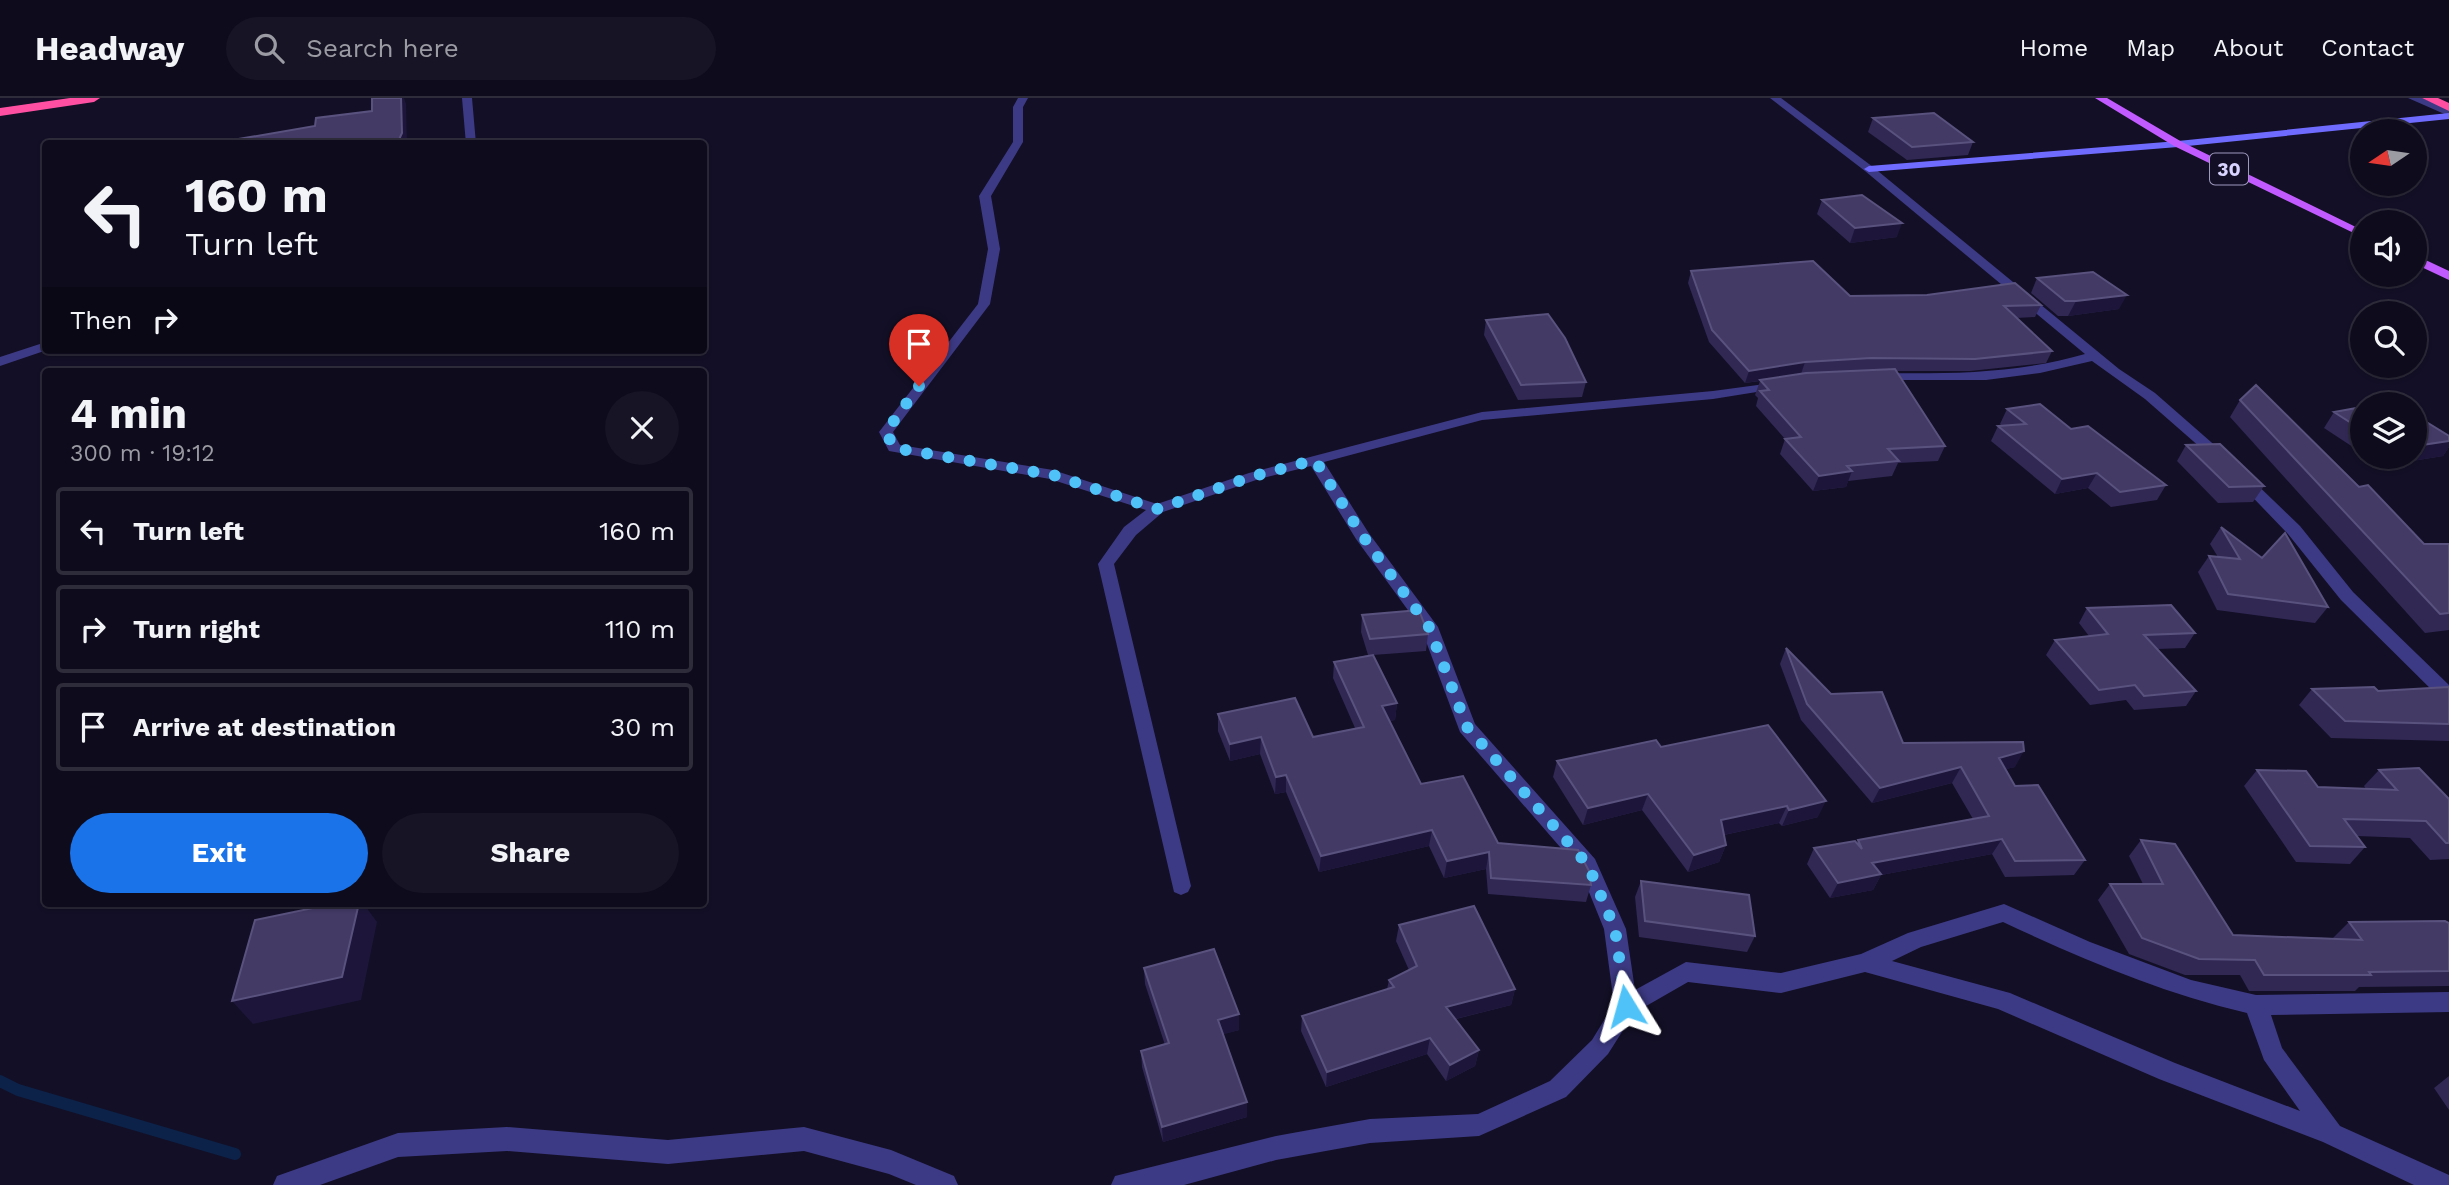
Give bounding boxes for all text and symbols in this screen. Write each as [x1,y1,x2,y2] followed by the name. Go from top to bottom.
[226,17,716,80] search box
[35,29,184,68] text: Headway
[250,29,288,67] icon: search
[306,33,459,63] text: Search here
[2020,34,2088,62] text: Home
[2126,34,2175,62] text: Map
[2213,34,2283,62] text: About
[2321,34,2414,62] text: Contact
[2350,119,2427,196] north arrow
[2350,119,2427,469] map controls
[2210,153,2248,184] road number: 30
[185,166,328,224] text: 160 m
[70,168,161,259] icon: left
[2350,210,2427,287] button: sound
[185,225,318,263] text: Turn left
[146,301,184,339] icon: right
[2350,301,2427,378] button: search
[70,305,132,335] text: Then
[889,314,949,386] pin
[900,325,938,363] icon: arrive
[70,389,187,438] text: 4 min
[605,391,679,465] button: close
[2350,392,2427,469] button: layers
[70,440,215,467] text: 300 m · 19:12
[74,512,112,550] icon: left
[133,516,244,546] text: Turn left
[599,516,675,546] text: 160 m
[74,610,112,648] icon: right
[133,614,260,644] text: Turn right
[605,614,675,644] text: 110 m
[74,708,112,746] icon: arrive
[133,712,396,742] text: Arrive at destination
[610,712,675,742] text: 30 m
[70,813,368,893] button: Exit
[382,813,679,893] button: Share
[1589,969,1663,1043] position arrow

